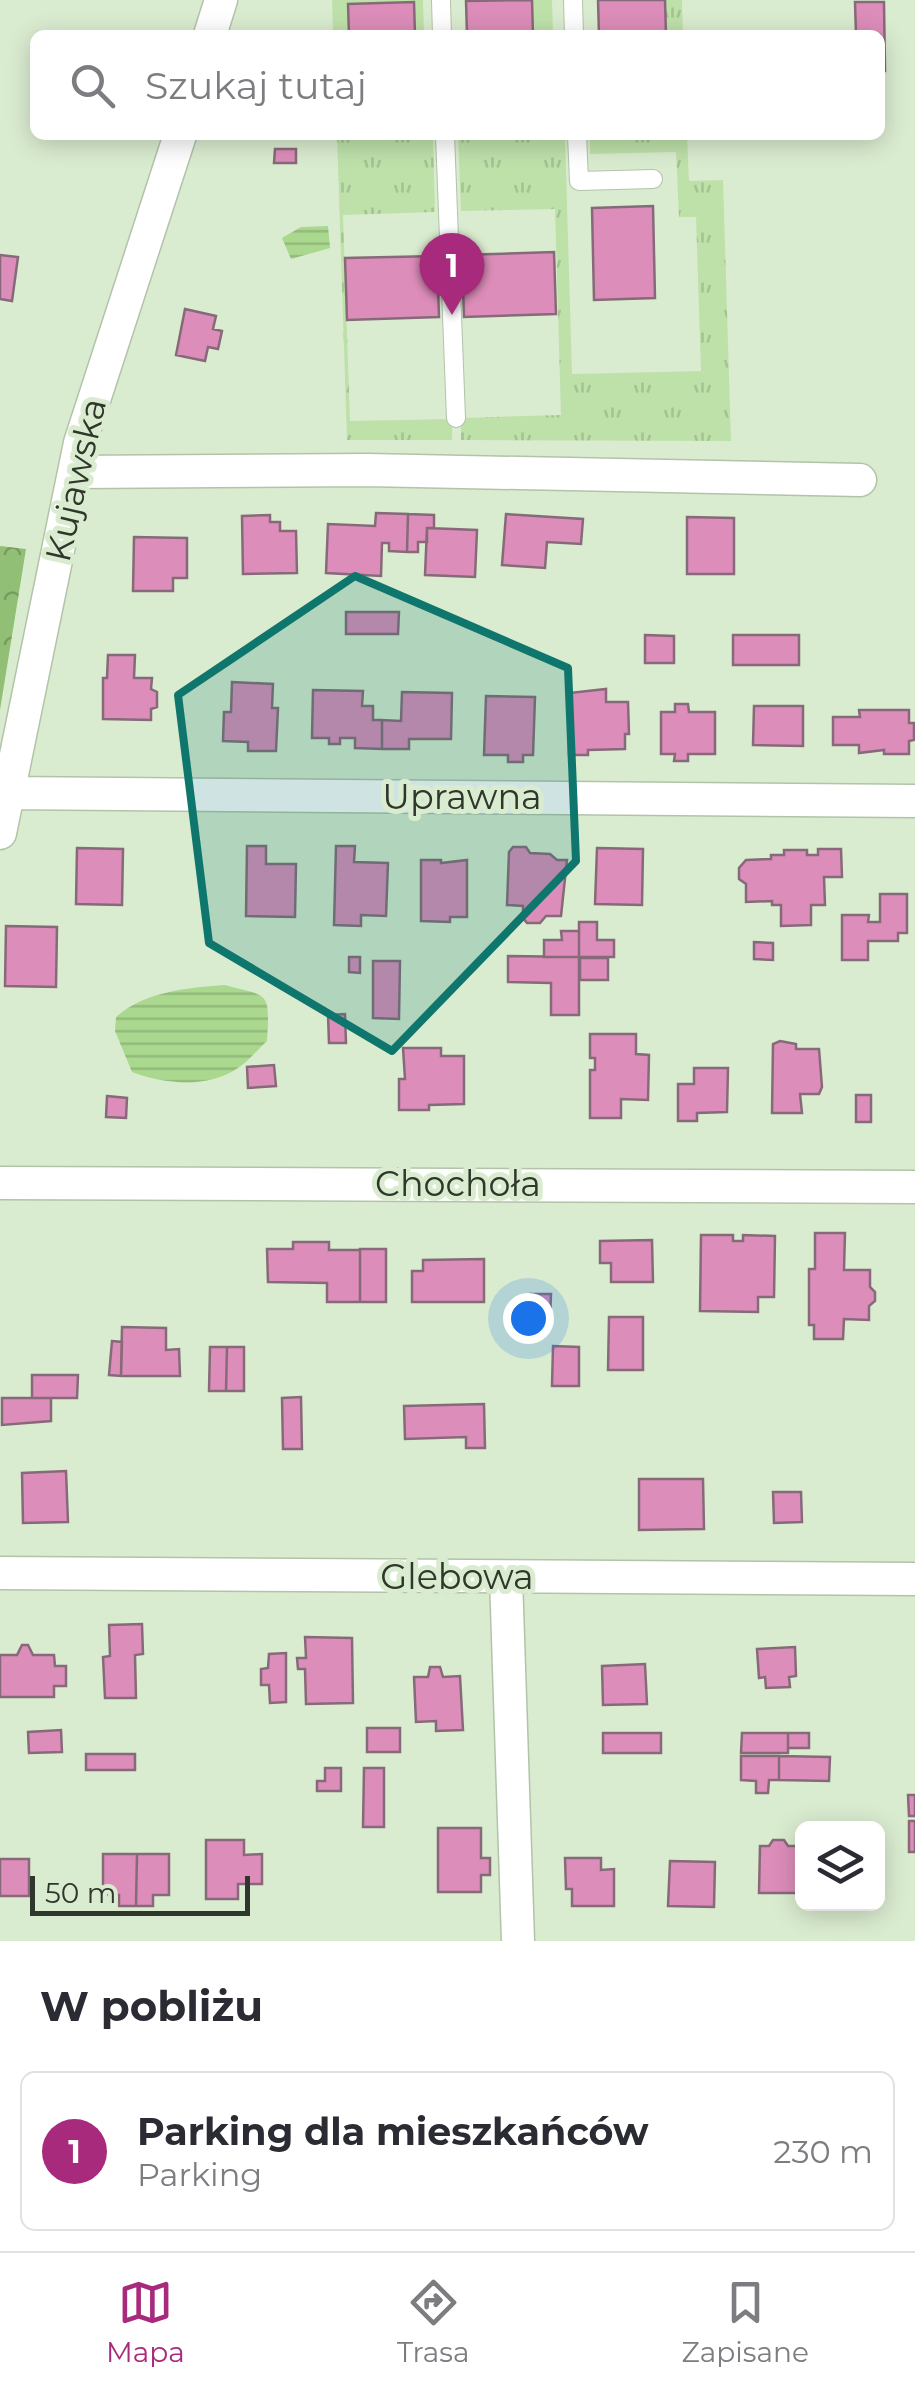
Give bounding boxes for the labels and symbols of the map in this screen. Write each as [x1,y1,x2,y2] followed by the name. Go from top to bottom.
[420,232,484,315] pin: 1
[36,394,115,566] street label: Kujawska
[382,775,542,818] street label: Uprawna
[375,1162,541,1205] street label: Chochoła
[503,1293,554,1344] your location
[380,1555,534,1598] street label: Glebowa
[30,1871,250,1916] scale bar

